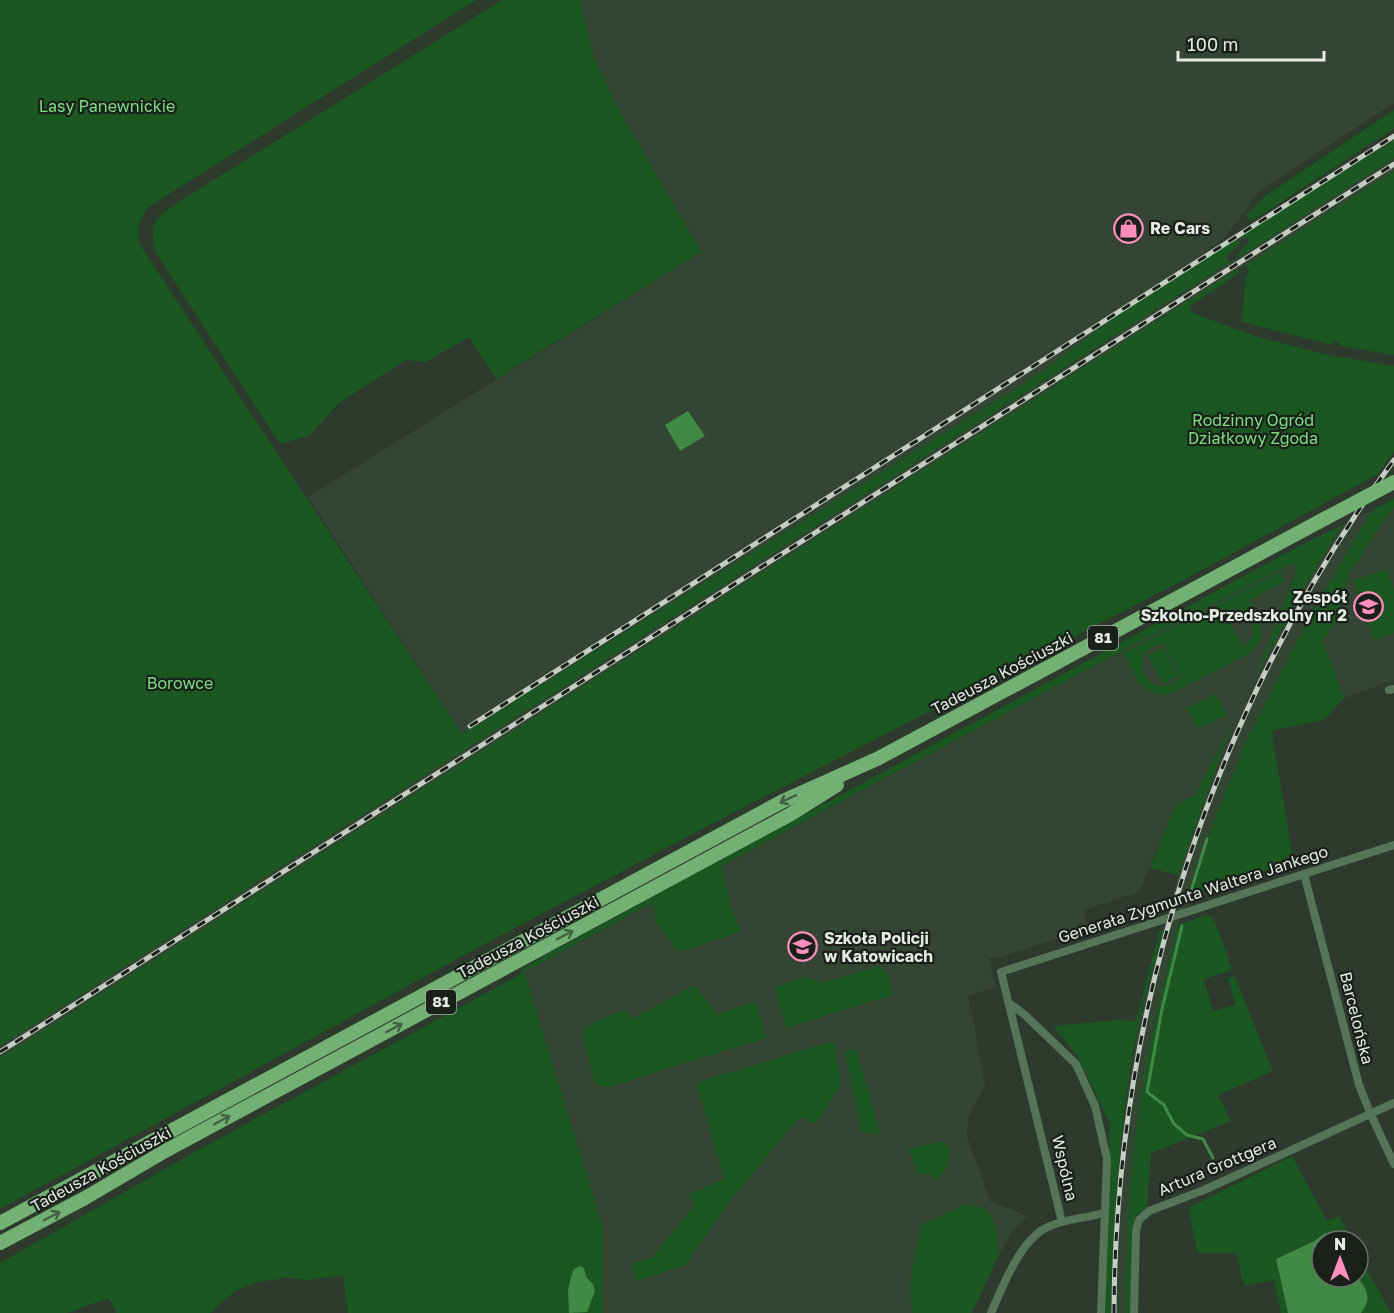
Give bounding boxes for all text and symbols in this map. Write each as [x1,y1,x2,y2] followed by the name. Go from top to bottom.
[1178,24,1324,62] scale bar
[1187,33,1238,55] text: 100 m
[39,96,175,116] park label: Lasy Panewnickie
[1113,212,1145,244] shop icon: Re Cars
[1150,218,1210,238] place label: Re Cars
[1188,410,1318,448] park label: Rodzinny Ogród Działkowy Zgoda
[1141,587,1347,625] place label: Zespół Szkolno-Przedszkolny nr 2
[1352,590,1384,622] school or university icon: Zespół Szkolno-Przedszkolny nr 2
[1088,626,1118,650] road number: 81
[928,627,1076,719] street label: Tadeusza Kościuszki
[147,673,213,693] park label: Borowce
[779,794,797,806] one-way arrow
[1056,841,1330,947] street label: Generała Zygmunta Waltera Jankego
[454,891,602,983] street label: Tadeusza Kościuszki
[824,928,933,966] place label: Szkoła Policji w Katowicach
[556,929,574,940] one-way arrow
[787,931,819,963] school or university icon: Szkoła Policji w Katowicach
[1336,970,1378,1066] street label: Barcelońska
[426,990,456,1014] road number: 81
[384,1022,402,1033] one-way arrow
[213,1114,231,1126] one-way arrow
[27,1122,175,1216] street label: Tadeusza Kościuszki
[1155,1132,1279,1200] street label: Artura Grottgera
[1048,1133,1082,1203] street label: Wspólna
[42,1210,60,1221] one-way arrow
[1310,1229,1370,1289] north arrow
[1334,1234,1346,1254] text: N

